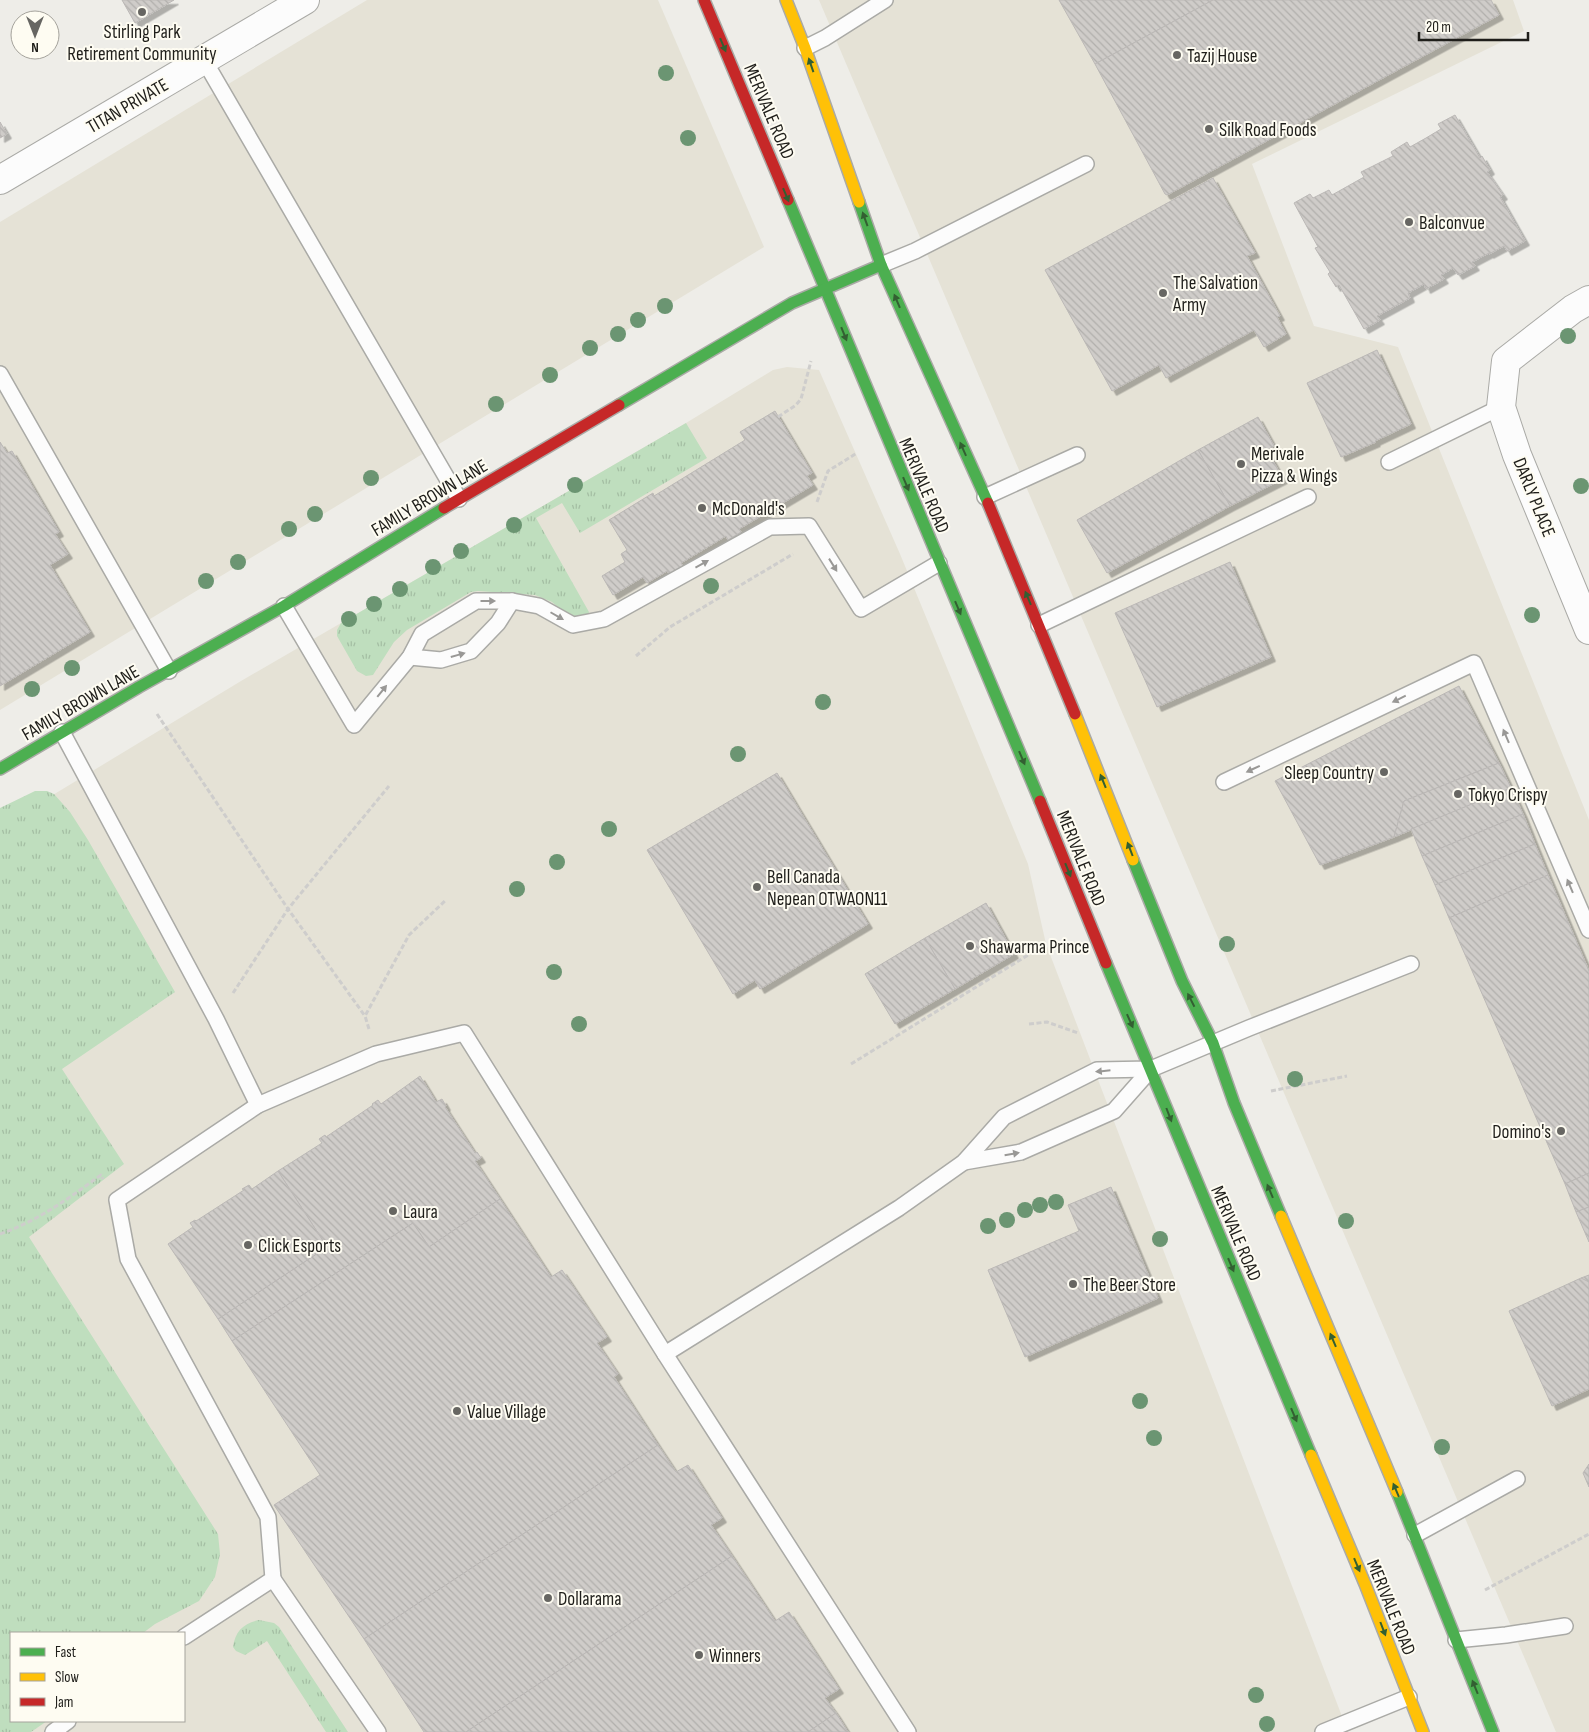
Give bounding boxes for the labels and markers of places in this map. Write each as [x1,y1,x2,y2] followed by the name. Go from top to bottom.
[136,6,148,18] marker: Stirling Park Retirement Community
[67,21,217,66] place label: Stirling Park Retirement Community
[1187,45,1258,68] place label: Tazij House
[1171,49,1183,61] marker: Tazij House
[1219,119,1317,142] place label: Silk Road Foods
[1203,123,1215,135] marker: Silk Road Foods
[1419,212,1485,235] place label: Balconvue
[1403,216,1415,228] marker: Balconvue
[1172,272,1258,317] place label: The Salvation Army
[1157,287,1169,299] marker: The Salvation Army
[1251,443,1338,488] place label: Merivale Pizza & Wings
[1235,458,1247,470] marker: Merivale Pizza & Wings
[712,498,785,521] place label: McDonald's
[696,502,708,514] marker: McDonald's
[1284,762,1375,785] place label: Sleep Country
[1378,766,1390,778] marker: Sleep Country
[1468,784,1548,807] place label: Tokyo Crispy
[1452,788,1464,800] marker: Tokyo Crispy
[767,866,888,911] place label: Bell Canada Nepean OTWAON11
[751,881,763,893] marker: Bell Canada Nepean OTWAON11
[980,936,1090,959] place label: Shawarma Prince
[964,940,976,952] marker: Shawarma Prince
[1492,1121,1551,1144] place label: Domino's
[1555,1125,1567,1137] marker: Domino's
[403,1201,438,1224] place label: Laura
[387,1205,399,1217] marker: Laura
[258,1235,341,1258] place label: Click Esports
[242,1239,254,1251] marker: Click Esports
[1083,1274,1176,1297] place label: The Beer Store
[1067,1278,1079,1290] marker: The Beer Store
[467,1401,546,1424] place label: Value Village
[451,1405,463,1417] marker: Value Village
[558,1588,622,1611] place label: Dollarama
[542,1592,554,1604] marker: Dollarama
[709,1645,761,1668] place label: Winners
[693,1649,705,1661] marker: Winners

